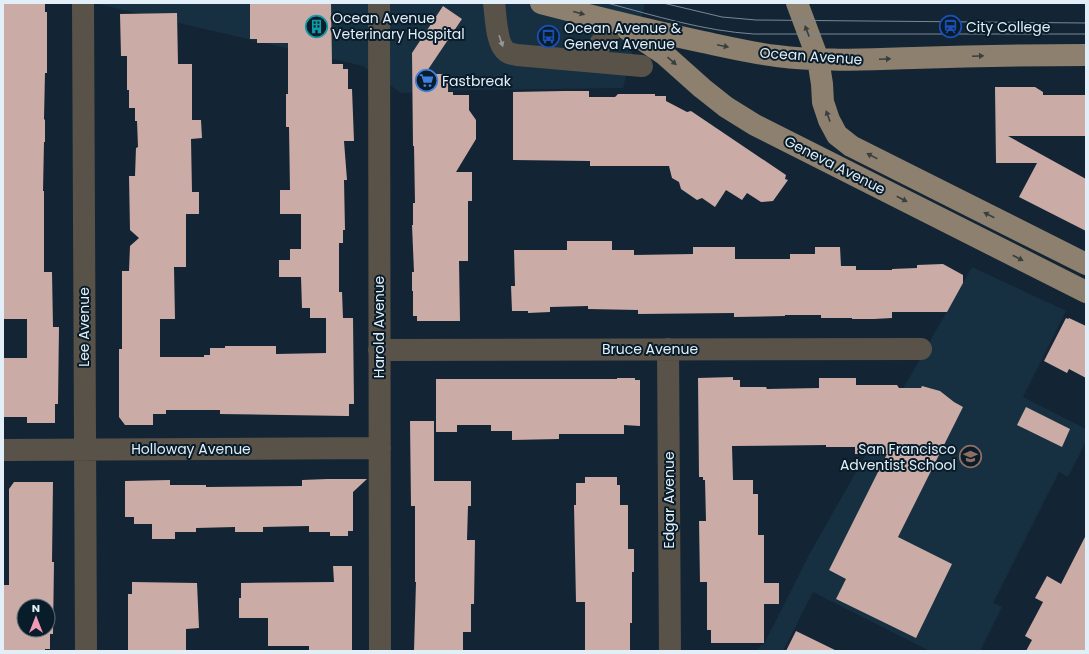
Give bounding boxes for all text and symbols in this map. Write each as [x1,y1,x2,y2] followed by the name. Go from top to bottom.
[332,8,465,44] place label: Ocean Avenue Veterinary Hospital
[573,10,585,16] one-way arrow
[304,13,330,39] building icon: Ocean Avenue Veterinary Hospital
[938,14,964,40] station icon: City College
[966,17,1051,37] place label: City College
[564,18,682,54] place label: Ocean Avenue & Geneva Avenue
[535,23,561,49] bus stop icon: Ocean Avenue & Geneva Avenue
[804,25,810,37] one-way arrow
[498,36,504,48] one-way arrow
[759,42,863,70] street label: Ocean Avenue
[717,44,729,50] one-way arrow
[972,53,985,59] one-way arrow
[879,56,892,62] one-way arrow
[666,57,677,66] one-way arrow
[414,68,440,94] supermarket icon: Fastbreak
[442,71,512,91] place label: Fastbreak
[824,110,830,122] one-way arrow
[781,131,889,199] street label: Geneva Avenue
[867,153,878,160] one-way arrow
[896,196,908,202] one-way arrow
[983,212,994,218] one-way arrow
[1012,255,1024,261] one-way arrow
[369,275,389,378] street label: Harold Avenue
[74,287,94,367] street label: Lee Avenue
[602,339,698,359] street label: Bruce Avenue
[131,439,251,459] street label: Holloway Avenue
[840,439,956,475] place label: San Francisco Adventist School
[958,444,984,470] school or university icon: San Francisco Adventist School
[659,451,679,549] street label: Edgar Avenue
[16,598,56,638] north arrow
[32,600,40,616] text: N

